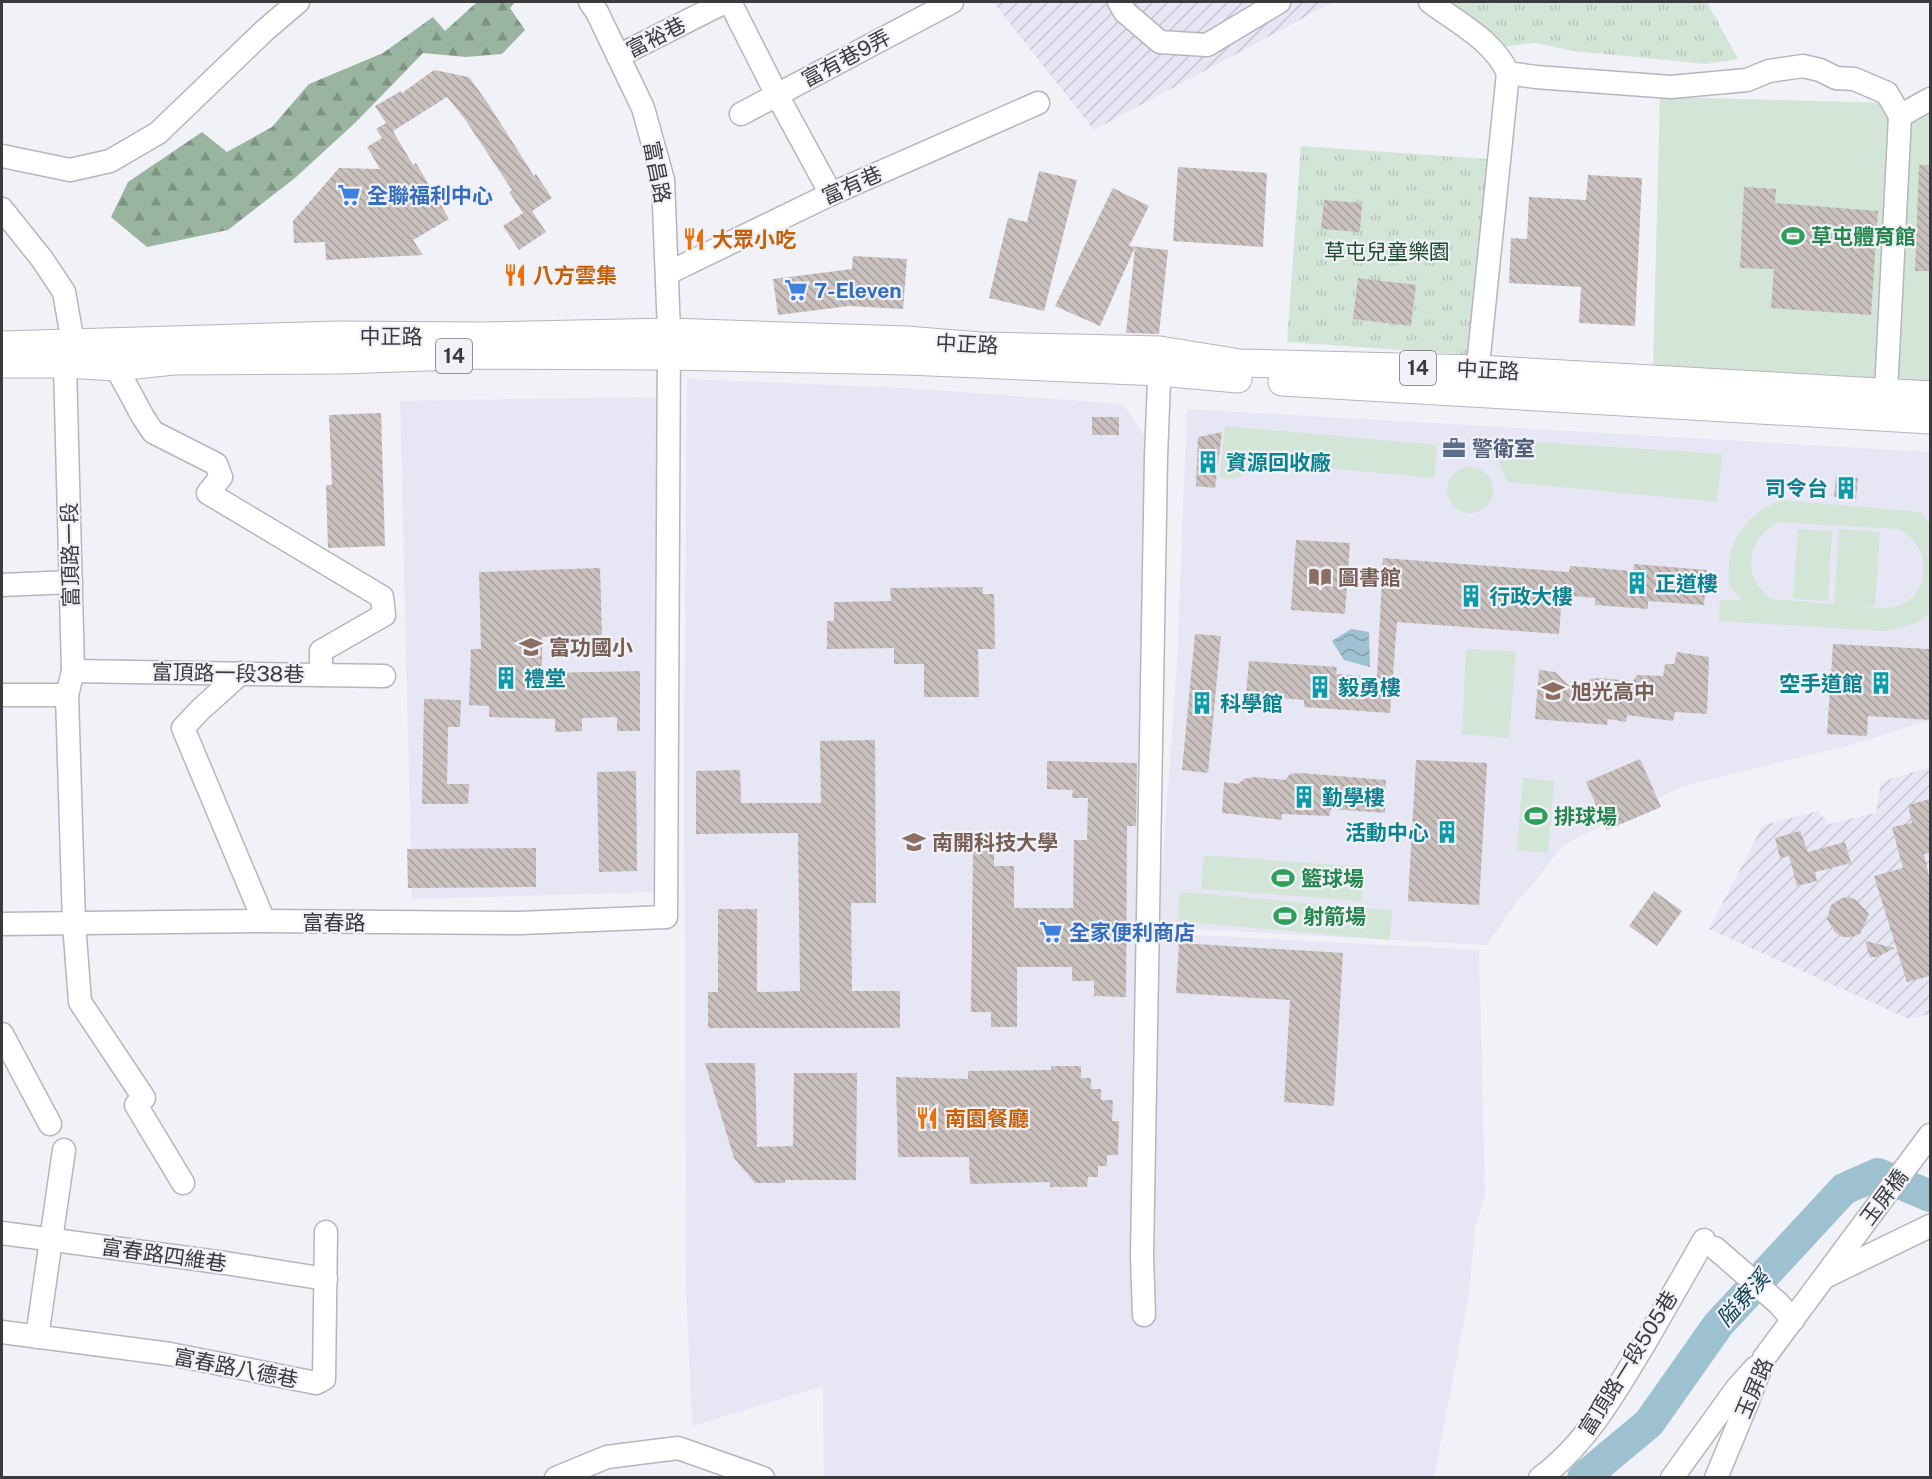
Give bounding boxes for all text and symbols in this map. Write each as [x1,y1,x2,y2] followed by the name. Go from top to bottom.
[622,12,690,62] street label: 富裕巷
[797,24,895,92] street label: 富有巷9弄
[639,139,675,205] street label: 富昌路
[818,161,886,209] street label: 富有巷
[336,182,362,208] supermarket icon: 全聯福利中心
[367,183,493,208] place label: 全聯福利中心
[1780,223,1806,249] sports icon: 草屯體育館
[1811,224,1916,249] place label: 草屯體育館
[681,226,707,252] restaurant icon: 大眾小吃
[712,227,796,252] place label: 大眾小吃
[1324,239,1450,264] park label: 草屯兒童樂園
[502,262,528,288] restaurant icon: 八方雲集
[533,263,617,288] place label: 八方雲集
[783,277,809,303] supermarket icon: 7-Eleven
[814,278,902,303] place label: 7-Eleven
[360,324,423,349] street label: 中正路
[935,330,999,358] street label: 中正路
[436,339,472,373] road number: 14
[1400,351,1436,385] road number: 14
[1456,356,1520,384] street label: 中正路
[1441,435,1467,461] office icon: 警衛室
[1472,436,1535,461] place label: 警衛室
[1195,449,1221,475] building icon: 資源回收廠
[1226,450,1331,475] place label: 資源回收廠
[1833,475,1859,501] building icon: 司令台
[1765,476,1828,501] place label: 司令台
[57,502,83,608] street label: 富頂路一段
[1307,564,1333,590] library icon: 圖書館
[1338,565,1401,590] place label: 圖書館
[1624,570,1650,596] building icon: 正道樓
[1655,571,1718,596] place label: 正道樓
[1458,583,1484,609] building icon: 行政大樓
[1489,584,1573,609] place label: 行政大樓
[518,634,544,660] school or university icon: 富功國小
[549,635,633,660] place label: 富功國小
[151,659,305,687] street label: 富頂路一段38巷
[493,665,519,691] building icon: 禮堂
[524,666,566,691] place label: 禮堂
[1868,670,1894,696] building icon: 空手道館
[1779,671,1863,696] place label: 空手道館
[1307,674,1333,700] building icon: 毅勇樓
[1338,675,1401,700] place label: 毅勇樓
[1540,678,1566,704] school or university icon: 旭光高中
[1571,679,1655,704] place label: 旭光高中
[1189,690,1215,716] building icon: 科學館
[1220,691,1283,716] place label: 科學館
[1291,784,1317,810] building icon: 勤學樓
[1322,785,1385,810] place label: 勤學樓
[1523,803,1549,829] sports icon: 排球場
[1554,804,1617,829] place label: 排球場
[1434,819,1460,845] building icon: 活動中心
[1345,820,1429,845] place label: 活動中心
[901,829,927,855] school or university icon: 南開科技大學
[932,830,1058,855] place label: 南開科技大學
[1270,865,1296,891] sports icon: 籃球場
[1301,866,1364,891] place label: 籃球場
[1272,903,1298,929] sports icon: 射箭場
[1303,904,1366,929] place label: 射箭場
[303,910,366,935] street label: 富春路
[1038,919,1064,945] supermarket icon: 全家便利商店
[1069,920,1195,945] place label: 全家便利商店
[914,1105,940,1131] restaurant icon: 南園餐廳
[945,1106,1029,1131] place label: 南園餐廳
[1855,1164,1913,1230] street label: 玉屏橋
[100,1234,228,1276] street label: 富春路四維巷
[1711,1263,1777,1331] water label: 隘寮溪
[1573,1286,1683,1440] street label: 富頂路一段505巷
[172,1344,300,1392] street label: 富春路八德巷
[1730,1354,1778,1422] street label: 玉屏路

